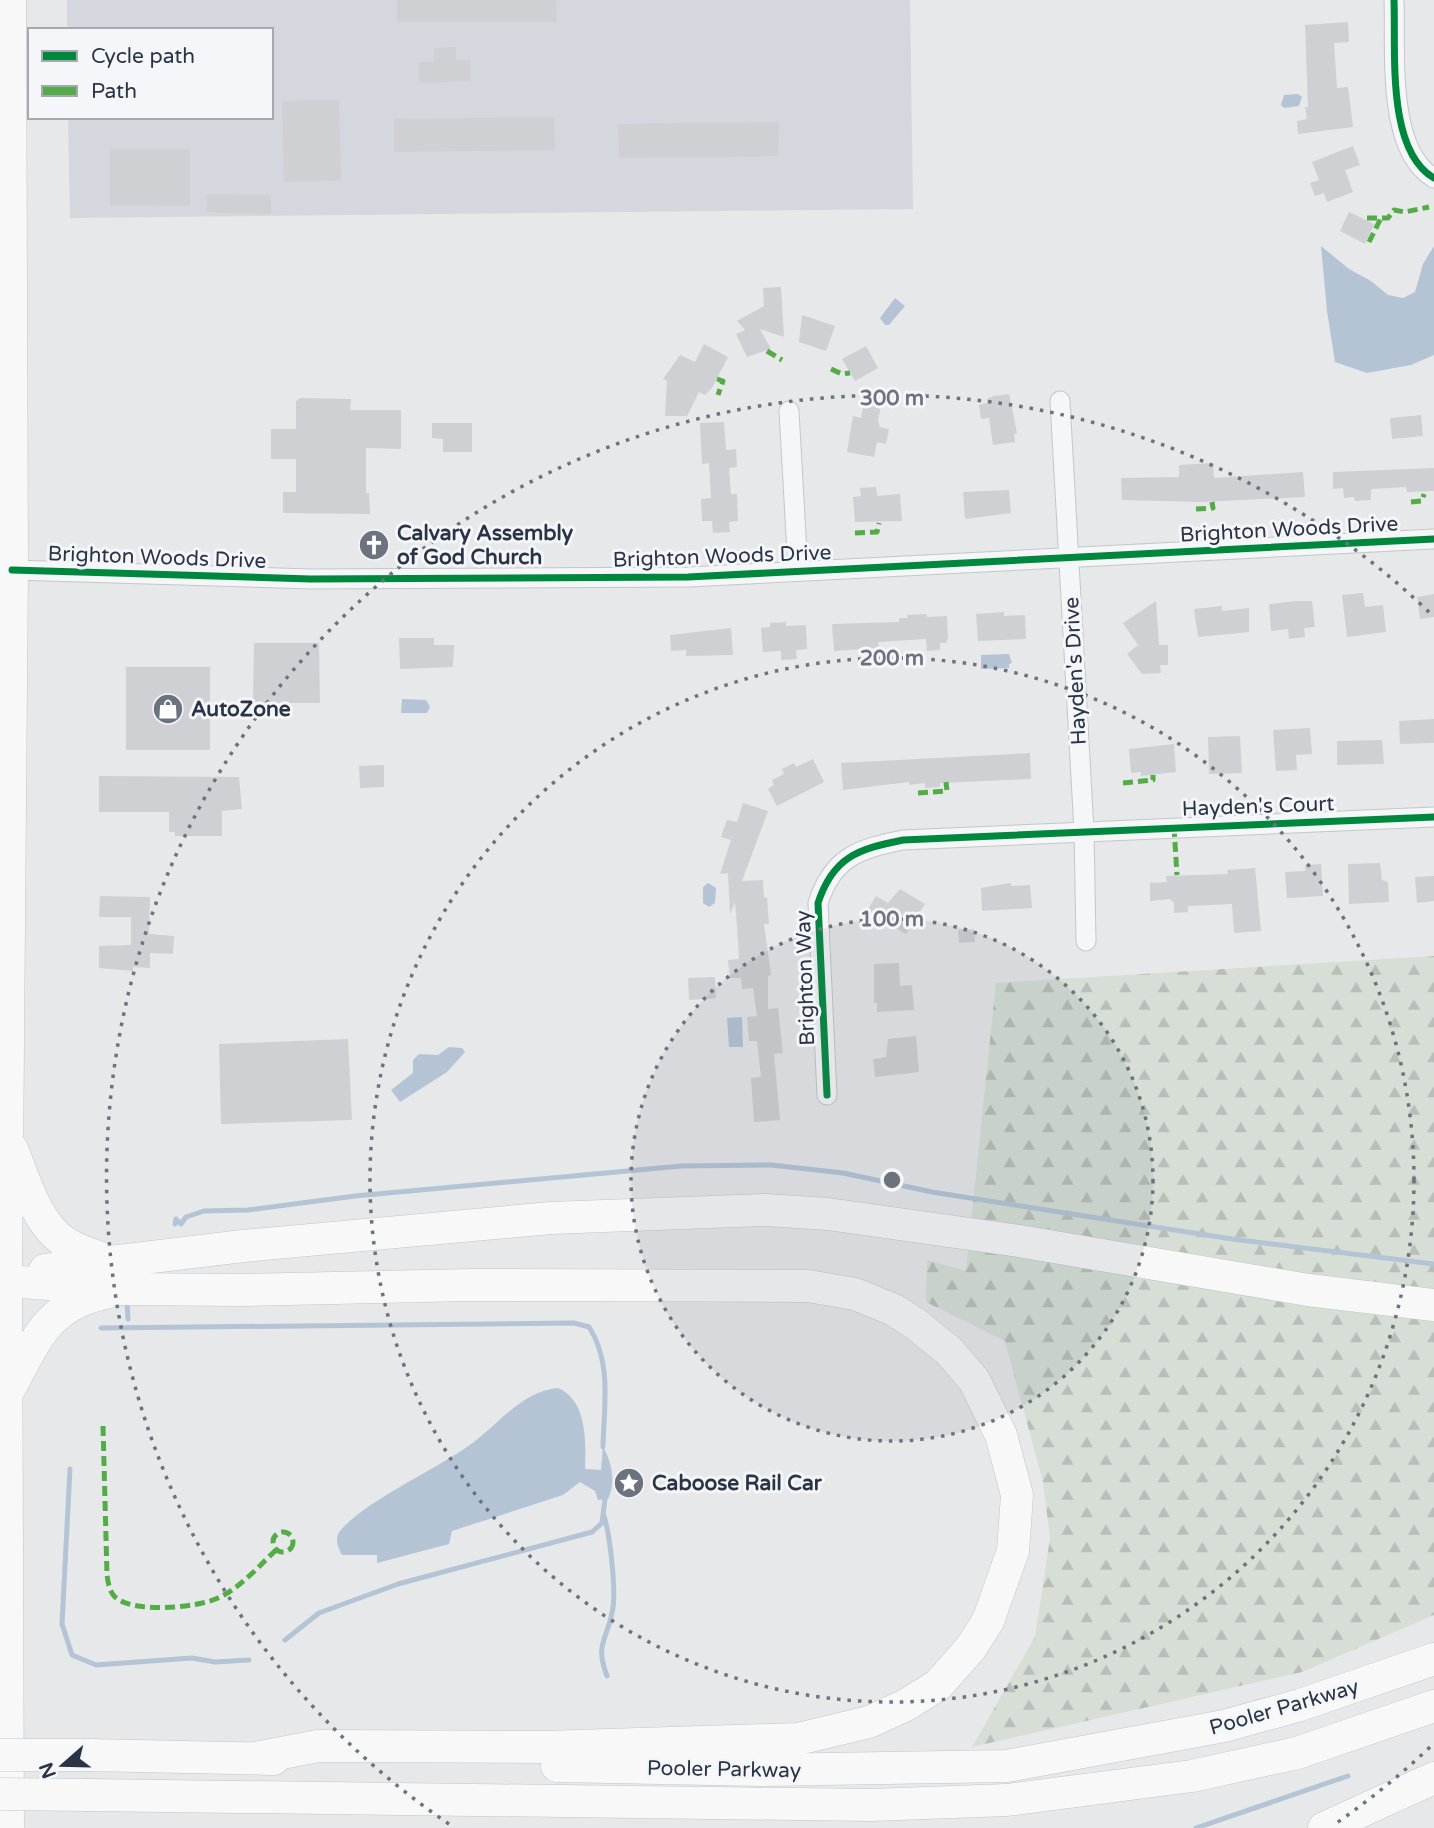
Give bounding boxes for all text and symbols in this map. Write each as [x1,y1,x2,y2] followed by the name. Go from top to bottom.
[28,28,273,119] legend
[91,44,195,69] text: Cycle path
[91,79,137,104] text: Path
[860,386,924,411] text: 300 m
[1179,511,1399,548] street label: Brighton Woods Drive
[397,521,574,570] place label: Calvary Assembly of God Church
[357,528,391,562] church icon: Calvary Assembly of God Church
[612,540,832,573] street label: Brighton Woods Drive
[47,541,267,574] street label: Brighton Woods Drive
[1059,596,1092,746] street label: Hayden's Drive
[860,646,924,671] text: 200 m
[151,692,185,726] shop icon: AutoZone
[191,697,291,722] place label: AutoZone
[1181,791,1335,822] street label: Hayden's Court
[860,907,924,932] text: 100 m
[791,910,820,1046] street label: Brighton Way
[880,1168,904,1192] centre of rings
[612,1466,646,1500] place icon: Caboose Rail Car
[652,1471,823,1496] place label: Caboose Rail Car
[1207,1674,1362,1741] street label: Pooler Parkway
[28,1730,98,1800] north arrow
[647,1756,801,1783] street label: Pooler Parkway
[35,1760,61,1781] text: N

